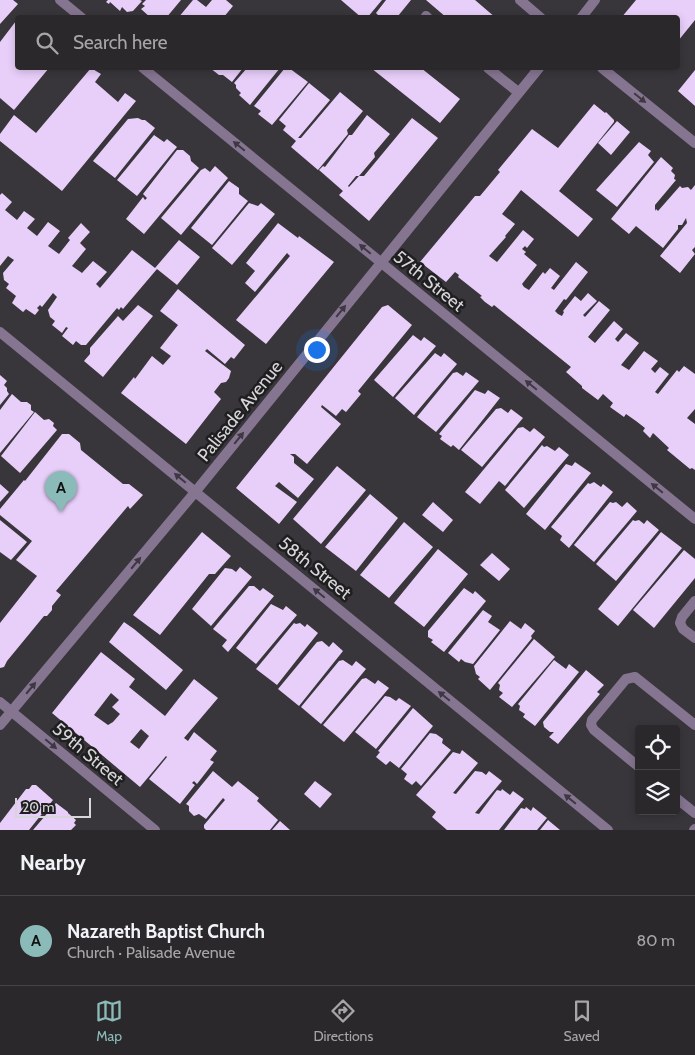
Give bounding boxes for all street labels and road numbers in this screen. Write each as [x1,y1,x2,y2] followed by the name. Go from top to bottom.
[389,246,469,316] street label: 57th Street
[193,356,287,466] street label: Palisade Avenue
[274,532,356,604] street label: 58th Street
[48,718,128,790] street label: 59th Street

